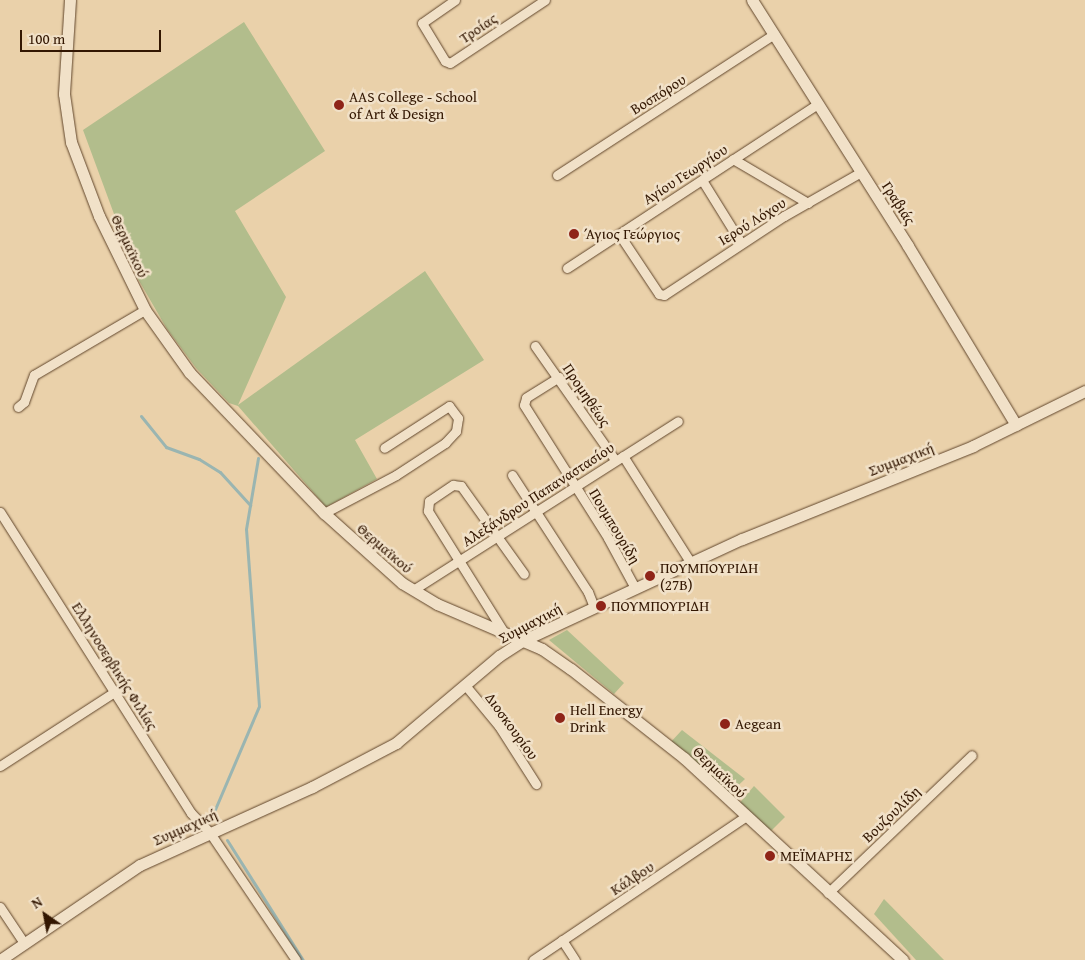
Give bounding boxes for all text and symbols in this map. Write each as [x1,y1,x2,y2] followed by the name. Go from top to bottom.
[456,9,500,47] street label: Τροίας
[22,20,164,52] scale bar
[28,28,65,49] text: 100 m
[627,70,689,118] street label: Βοσπόρου
[349,87,477,122] place label: AAS College - School of Art & Design
[333,99,345,111] marker: AAS College - School of Art & Design
[639,140,731,208] street label: Αγίου Γεωργίου
[878,178,920,228] street label: Γραβιάς
[715,193,789,249] street label: Ιερού Λόχου
[108,212,152,280] street label: Θερμαϊκού
[584,225,680,243] place label: Άγιος Γεώργιος
[568,228,580,240] marker: Άγιος Γεώργιος
[559,360,615,430] street label: Προμηθέως
[458,438,618,550] street label: Αλεξάνδρου Παπαναστασίου
[866,438,936,480] street label: Συμμαχική
[586,485,644,567] street label: Πουμπουρίδη
[354,519,416,577] street label: Θερμαϊκού
[660,558,758,593] place label: ΠΟΥΜΠΟΥΡΙΔΗ (27Β)
[644,570,656,582] marker: ΠΟΥΜΠΟΥΡΙΔΗ (27Β)
[611,597,709,615] place label: ΠΟΥΜΠΟΥΡΙΔΗ
[68,599,162,733] street label: Ελληνοσερβικής Φιλίας
[496,599,564,647] street label: Συμμαχική
[595,600,607,612] marker: ΠΟΥΜΠΟΥΡΙΔΗ
[482,689,542,763] street label: Διοσκουρίου
[570,700,643,735] place label: Hell Energy Drink
[554,712,566,724] marker: Hell Energy Drink
[735,715,781,733] place label: Aegean
[719,718,731,730] marker: Aegean
[690,742,750,802] street label: Θερμαϊκού
[858,782,924,846] street label: Βουζουλίδη
[150,805,220,849] street label: Συμμαχική
[780,847,852,865] place label: ΜΕΪΜΑΡΗΣ
[764,850,776,862] marker: ΜΕΪΜΑΡΗΣ
[607,857,657,899] street label: Κάλβου
[20,890,70,940] north arrow
[27,891,46,913] text: N

